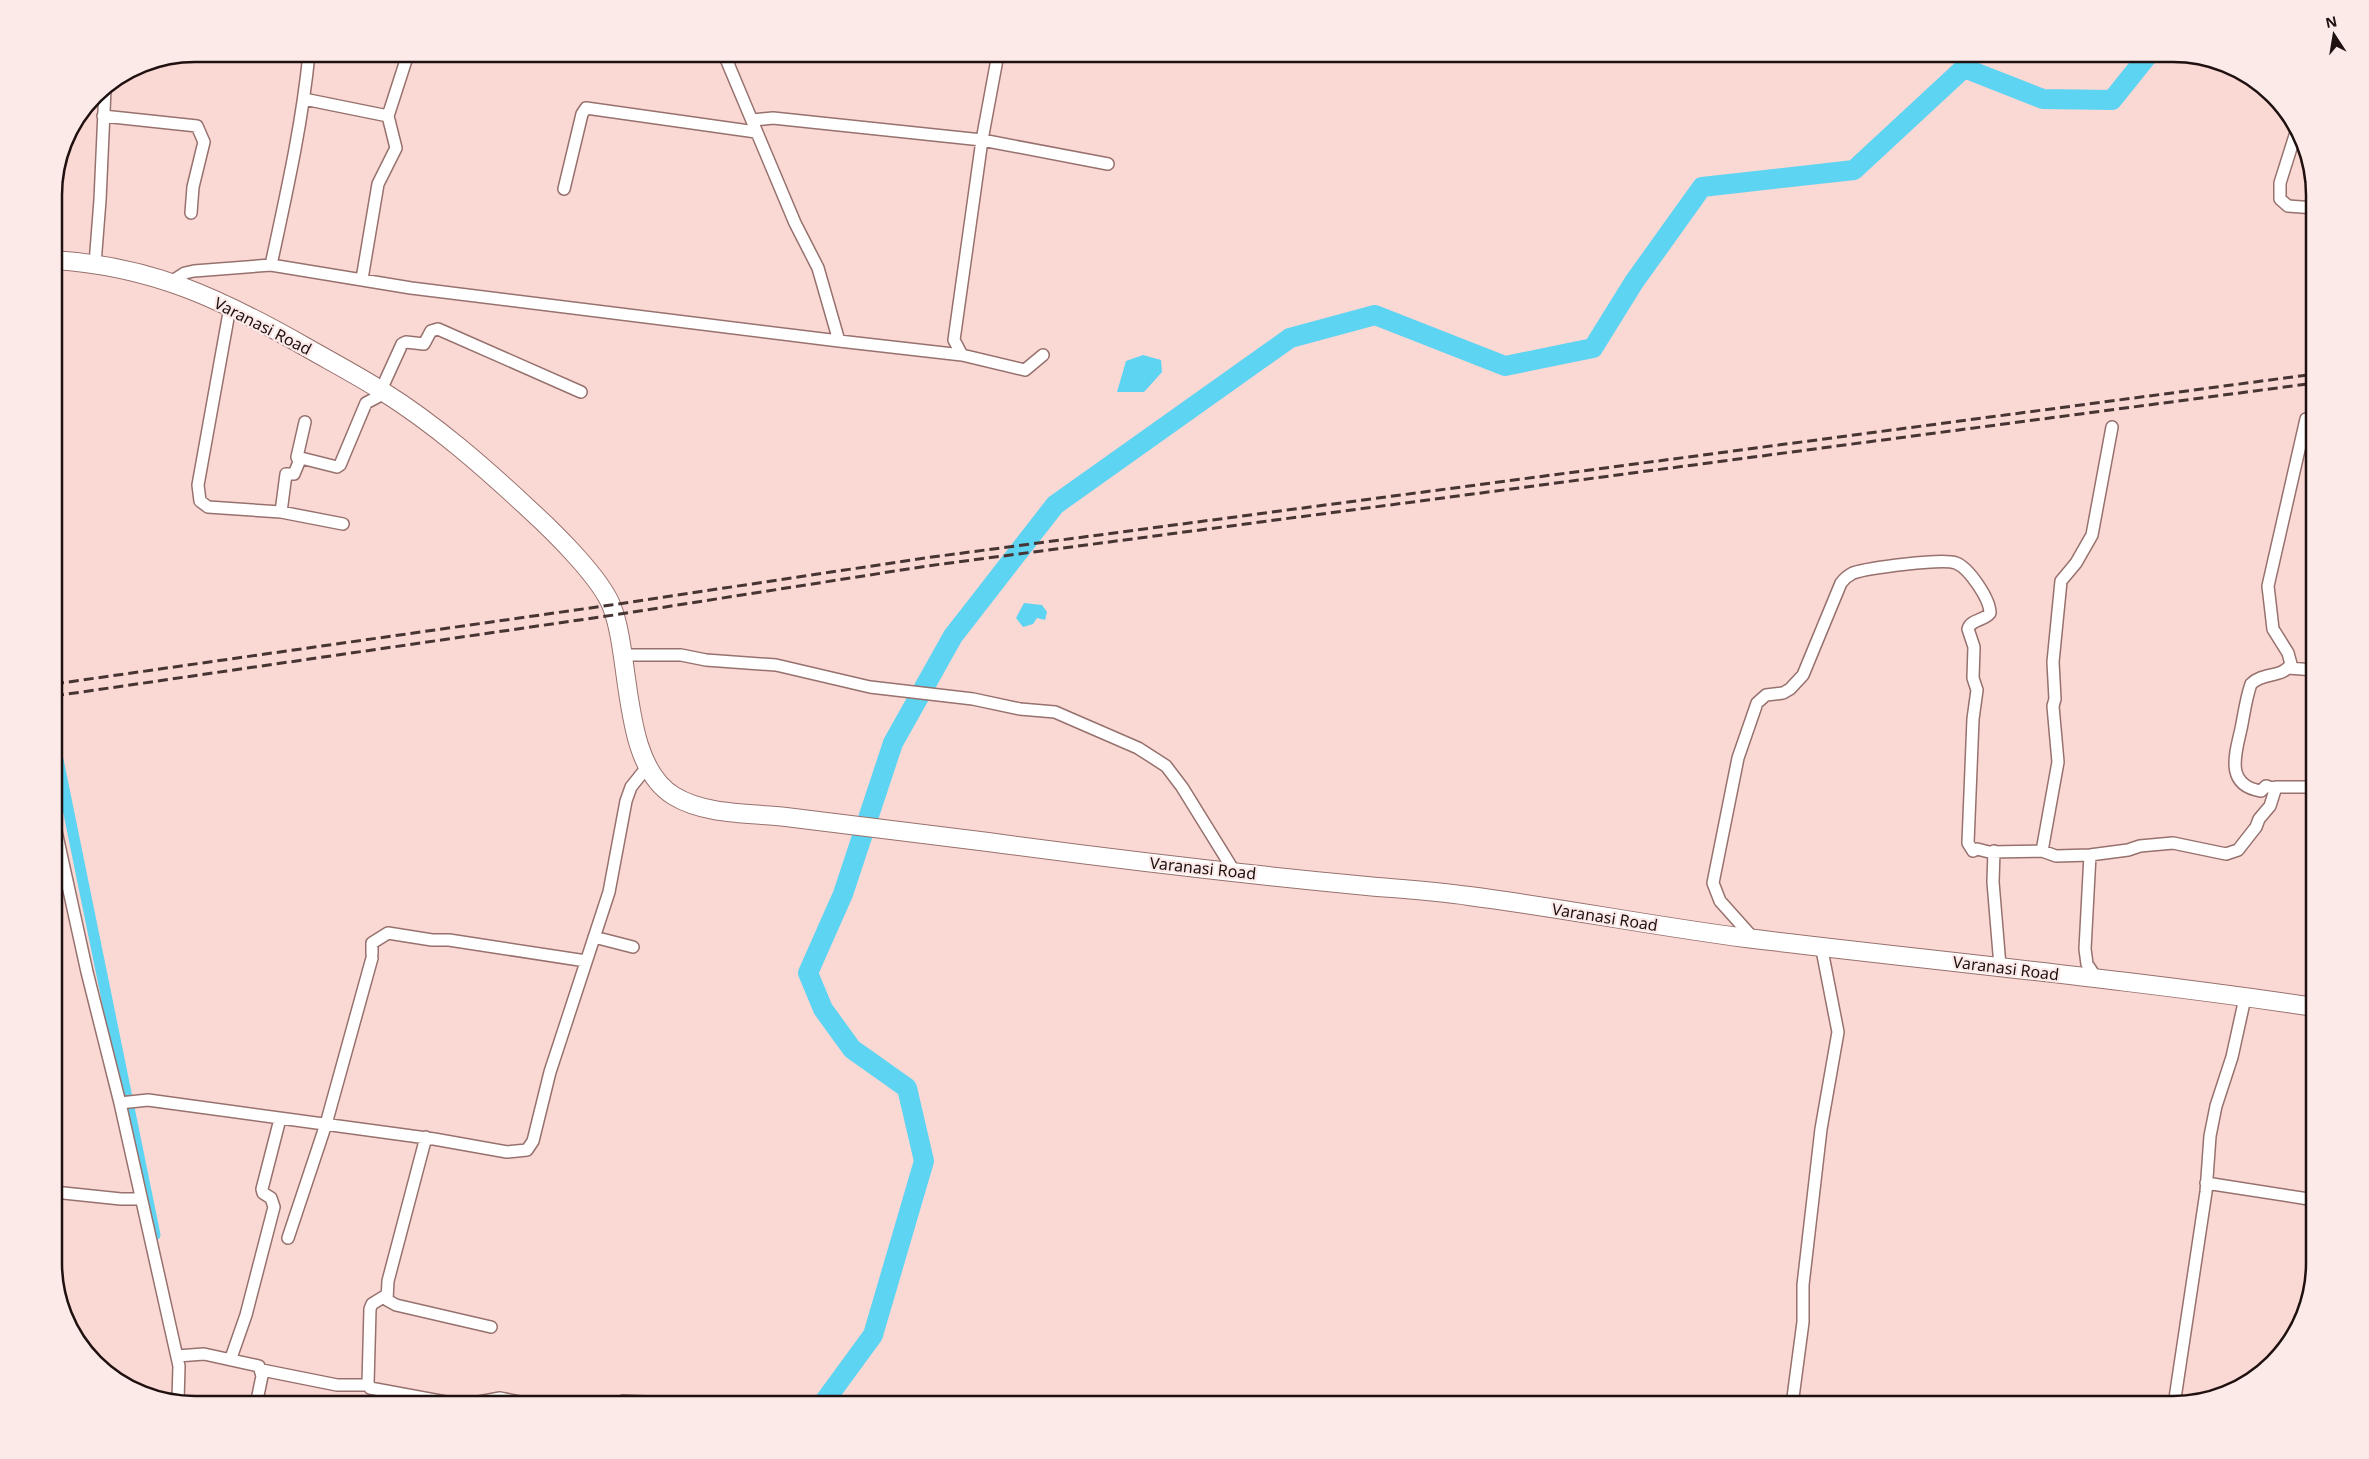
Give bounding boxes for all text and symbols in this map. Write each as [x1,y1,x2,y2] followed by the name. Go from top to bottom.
[2309,10,2359,60] north arrow
[2324,11,2339,32] text: N
[210,292,316,360] street label: Varanasi Road
[1149,851,1257,885] street label: Varanasi Road
[1551,898,1659,936] street label: Varanasi Road
[1952,951,2060,985] street label: Varanasi Road

